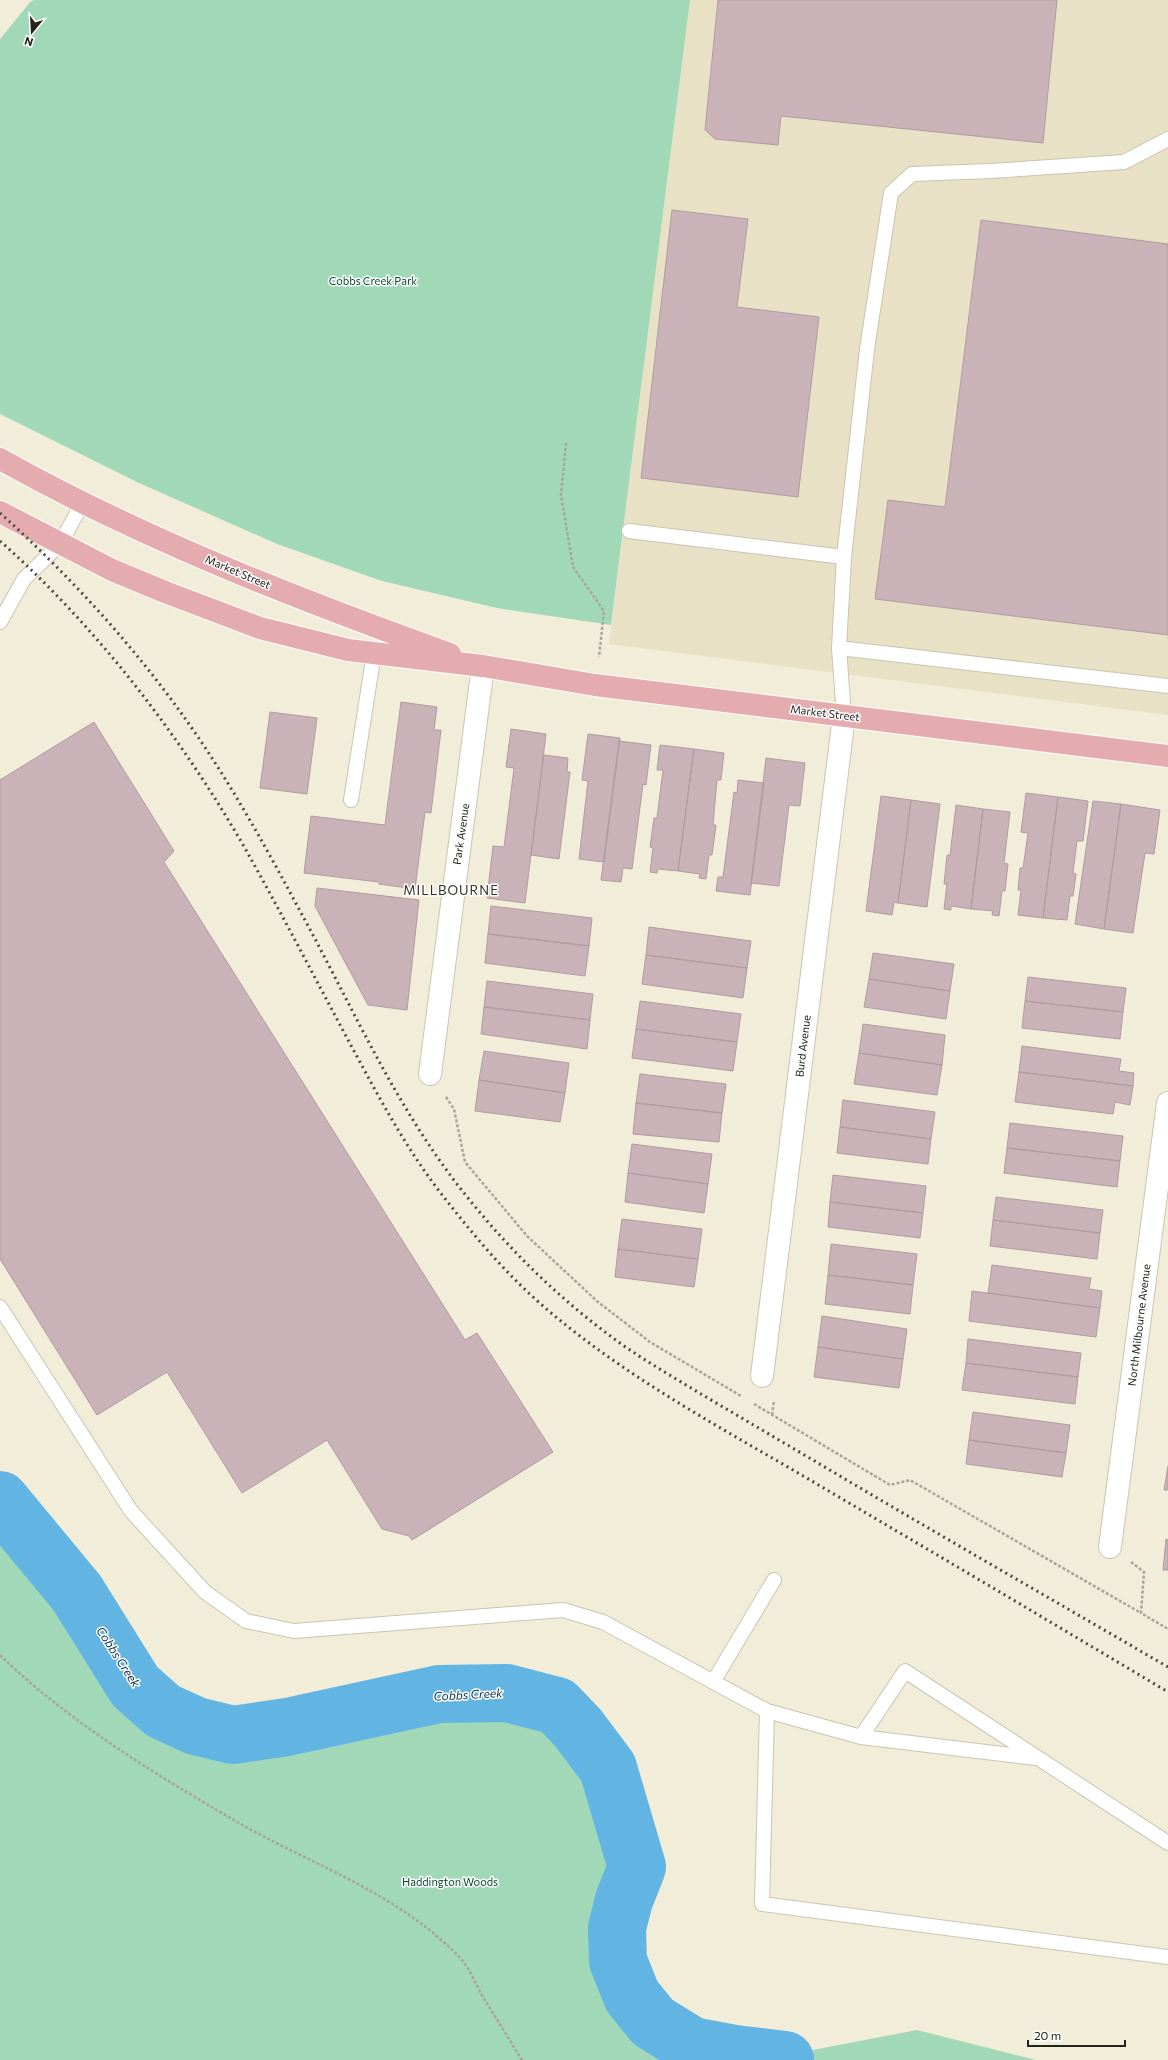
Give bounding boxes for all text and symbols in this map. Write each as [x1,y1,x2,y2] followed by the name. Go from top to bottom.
[12,12,52,52] north arrow
[23,35,35,49] text: N
[329,274,417,287] park label: Cobbs Creek Park
[204,552,273,591] street label: Market Street
[790,702,861,723] street label: Market Street
[450,802,471,865] street label: Park Avenue
[403,882,499,898] district label: MILLBOURNE
[792,1014,813,1078] street label: Burd Avenue
[1125,1263,1152,1387] street label: North Milbourne Avenue
[94,1624,144,1690] water label: Cobbs Creek
[433,1685,503,1703] water label: Cobbs Creek
[402,1875,498,1888] park label: Haddington Woods
[1028,2022,1125,2048] scale bar
[1034,2028,1061,2042] text: 20 m

